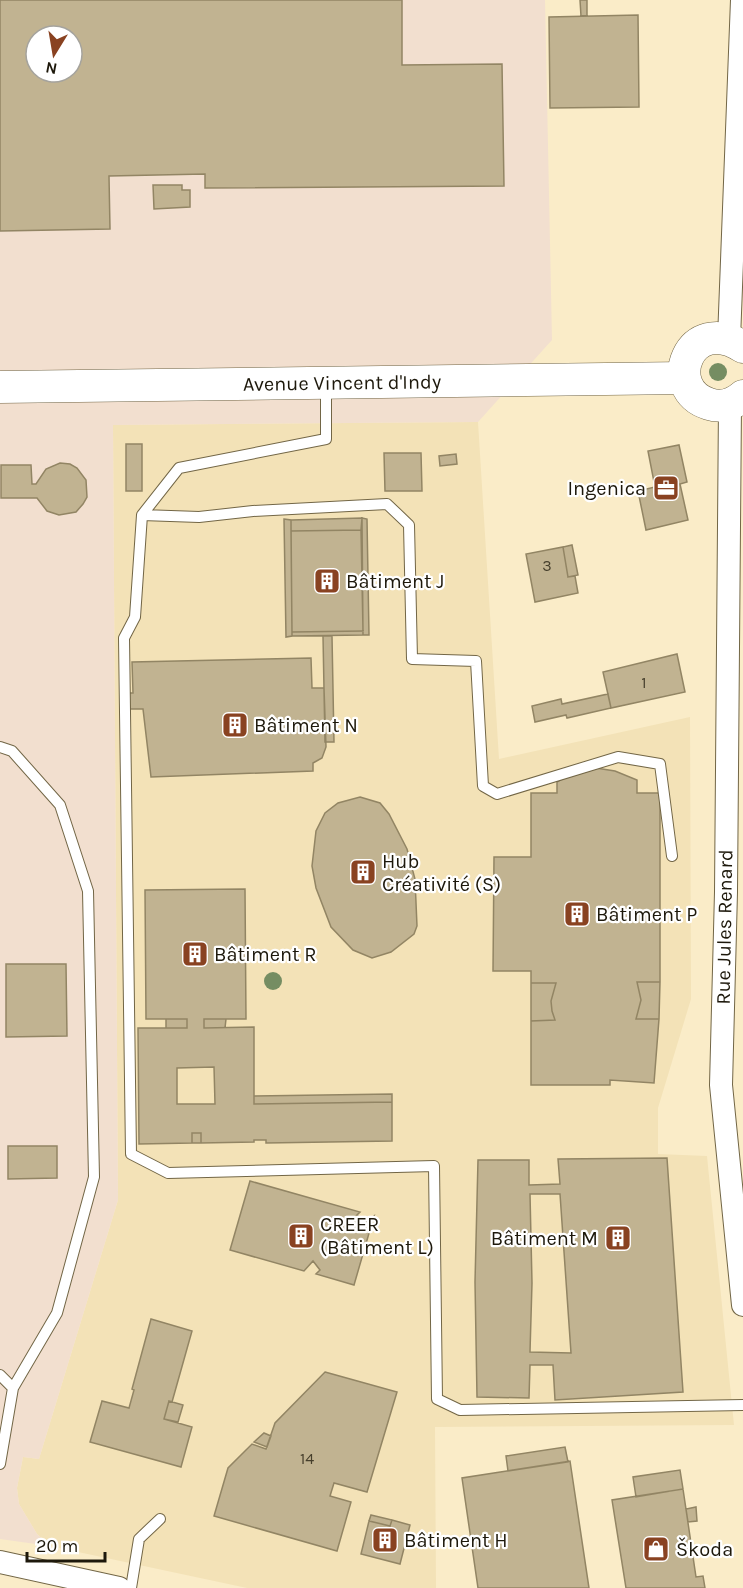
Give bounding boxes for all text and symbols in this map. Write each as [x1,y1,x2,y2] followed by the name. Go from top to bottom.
[24,24,84,84] north arrow
[44,58,59,79] text: N
[243,370,441,396] street label: Avenue Vincent d'Indy
[651,473,681,503] office icon: Ingenica
[567,477,646,500] place label: Ingenica
[542,556,552,575] house number: 3
[312,566,342,596] building icon: Bâtiment J
[346,570,444,593] place label: Bâtiment J
[641,673,647,692] house number: 1
[220,710,250,740] building icon: Bâtiment N
[254,714,358,737] place label: Bâtiment N
[712,849,737,1005] street label: Rue Jules Renard
[382,850,501,896] place label: Hub Créativité (S)
[348,857,378,887] building icon: Hub Créativité (S)
[562,899,592,929] building icon: Bâtiment P
[596,903,697,926] place label: Bâtiment P
[180,939,210,969] building icon: Bâtiment R
[214,943,317,966] place label: Bâtiment R
[320,1213,434,1259] place label: CREER (Bâtiment L)
[286,1221,316,1251] building icon: CREER (Bâtiment L)
[603,1223,633,1253] building icon: Bâtiment M
[491,1227,598,1250] place label: Bâtiment M
[300,1449,314,1468] house number: 14
[27,1525,105,1563] scale bar
[370,1525,400,1555] building icon: Bâtiment H
[404,1529,508,1552] place label: Bâtiment H
[641,1534,671,1564] shop icon: Škoda
[36,1535,78,1557] text: 20 m
[676,1537,733,1561] place label: Škoda

